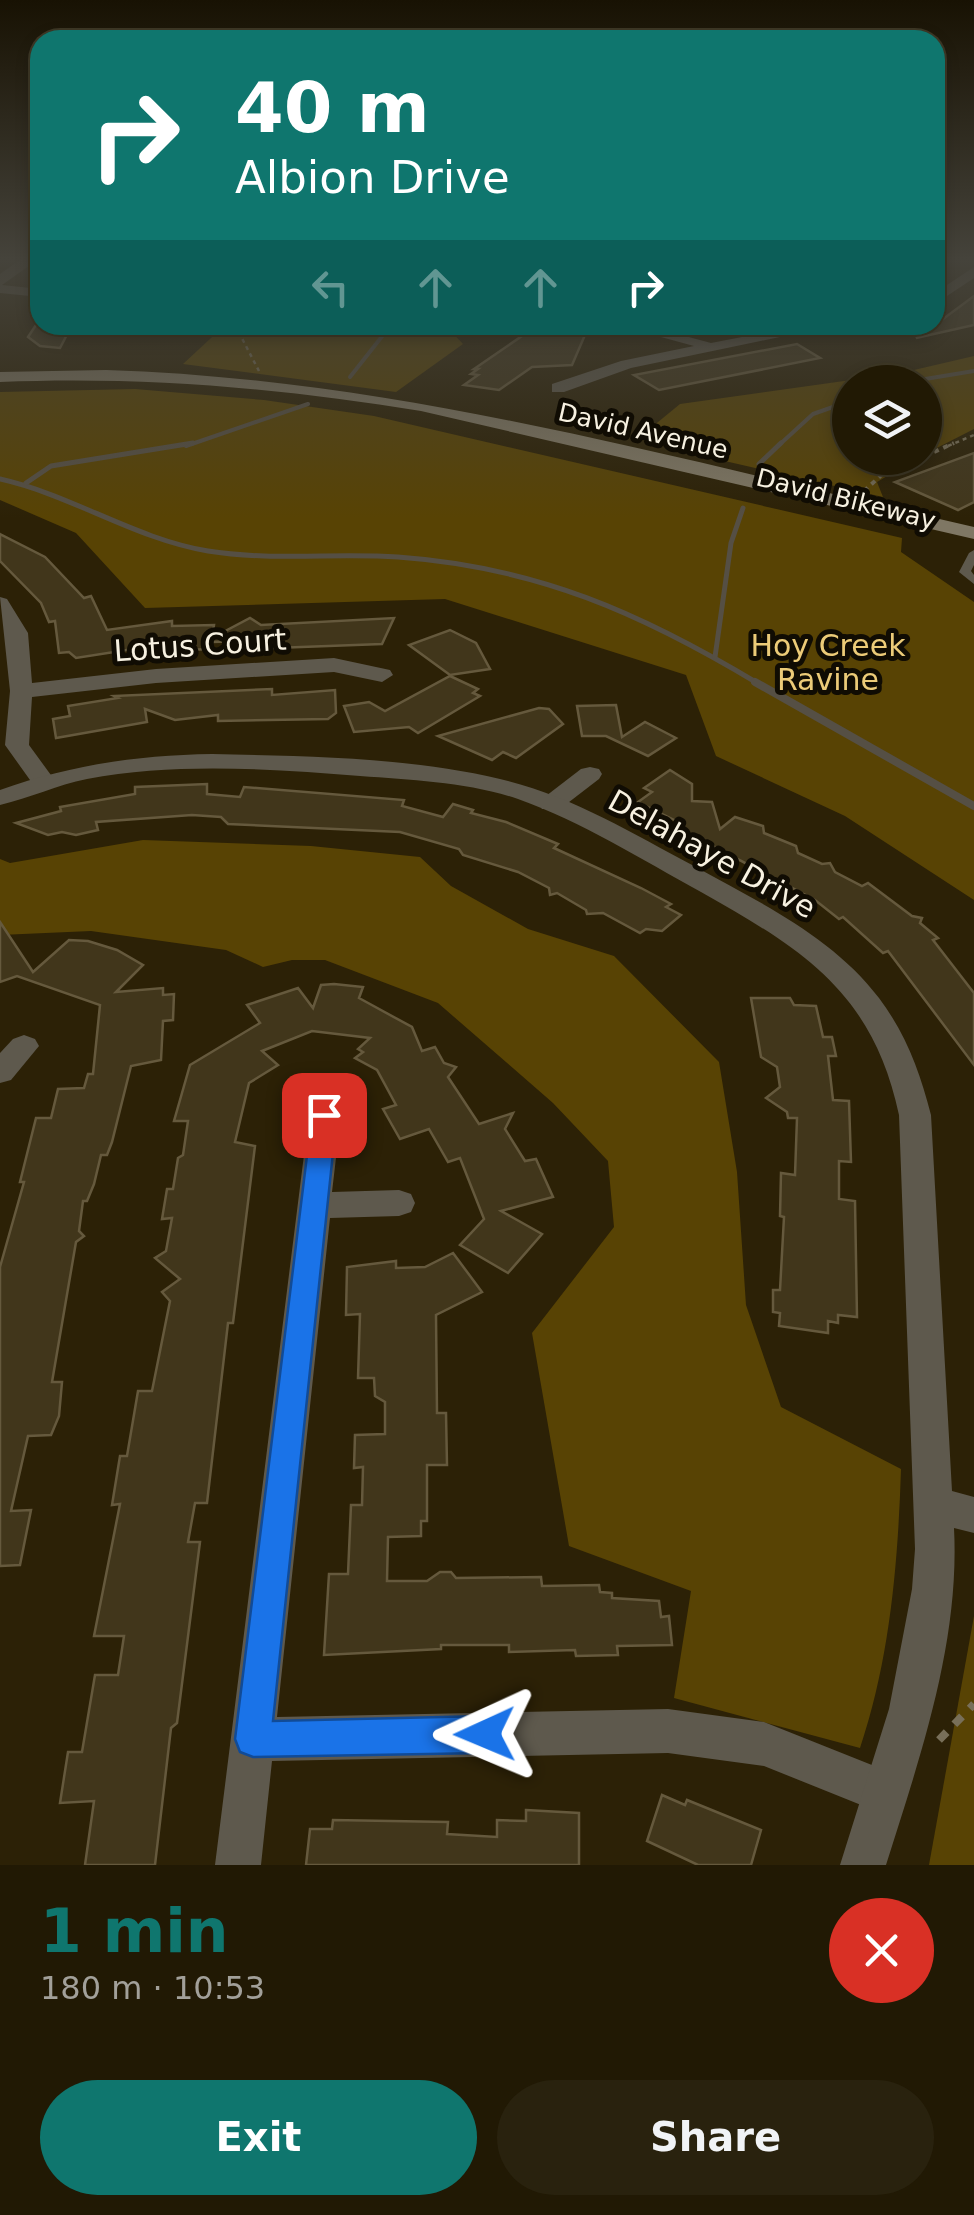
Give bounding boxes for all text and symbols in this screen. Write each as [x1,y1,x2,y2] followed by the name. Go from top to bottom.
[235,67,430,149] text: 40 m
[70,70,200,200] icon: right
[235,151,510,204] text: Albion Drive
[303,260,358,315] icon: left
[408,260,463,315] icon: ahead
[513,260,568,315] icon: ahead
[618,260,673,315] icon: right
[832,365,942,475] map controls
[832,365,942,475] button: layers
[555,397,731,465] street label: David Avenue
[753,463,939,535] street label: David Bikeway
[113,621,288,668] street label: Lotus Court
[750,628,906,697] park label: Hoy Creek Ravine
[602,783,822,925] street label: Delahaye Drive
[282,1073,367,1158] pin
[297,1088,352,1143] icon: arrive
[433,1682,537,1786] position arrow
[40,1896,228,1966] text: 1 min
[829,1898,934,2003] button: close
[40,1969,265,2007] text: 180 m · 10:53
[40,2080,477,2195] button: Exit
[497,2080,934,2195] button: Share

